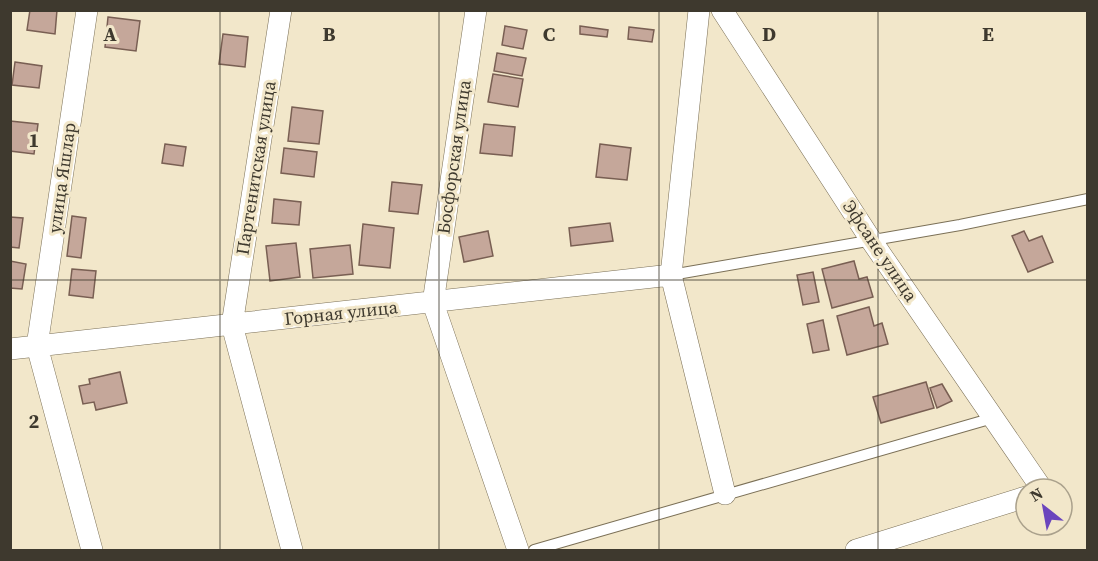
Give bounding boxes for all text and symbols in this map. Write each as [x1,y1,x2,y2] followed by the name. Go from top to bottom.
[103,20,117,48] text: A
[322,20,336,48] text: B
[543,20,555,48] text: C
[762,20,776,48] text: D
[982,20,994,48] text: E
[430,77,477,236] street label: Босфорская улица
[229,78,282,257] street label: Партенитская улица
[41,121,82,235] street label: улица Яшлар
[29,126,39,154] text: 1
[837,195,924,307] street label: Эфсане улица
[283,294,400,331] street label: Горная улица
[29,407,40,435] text: 2
[1014,477,1074,537] north arrow
[1026,482,1047,507] text: N

